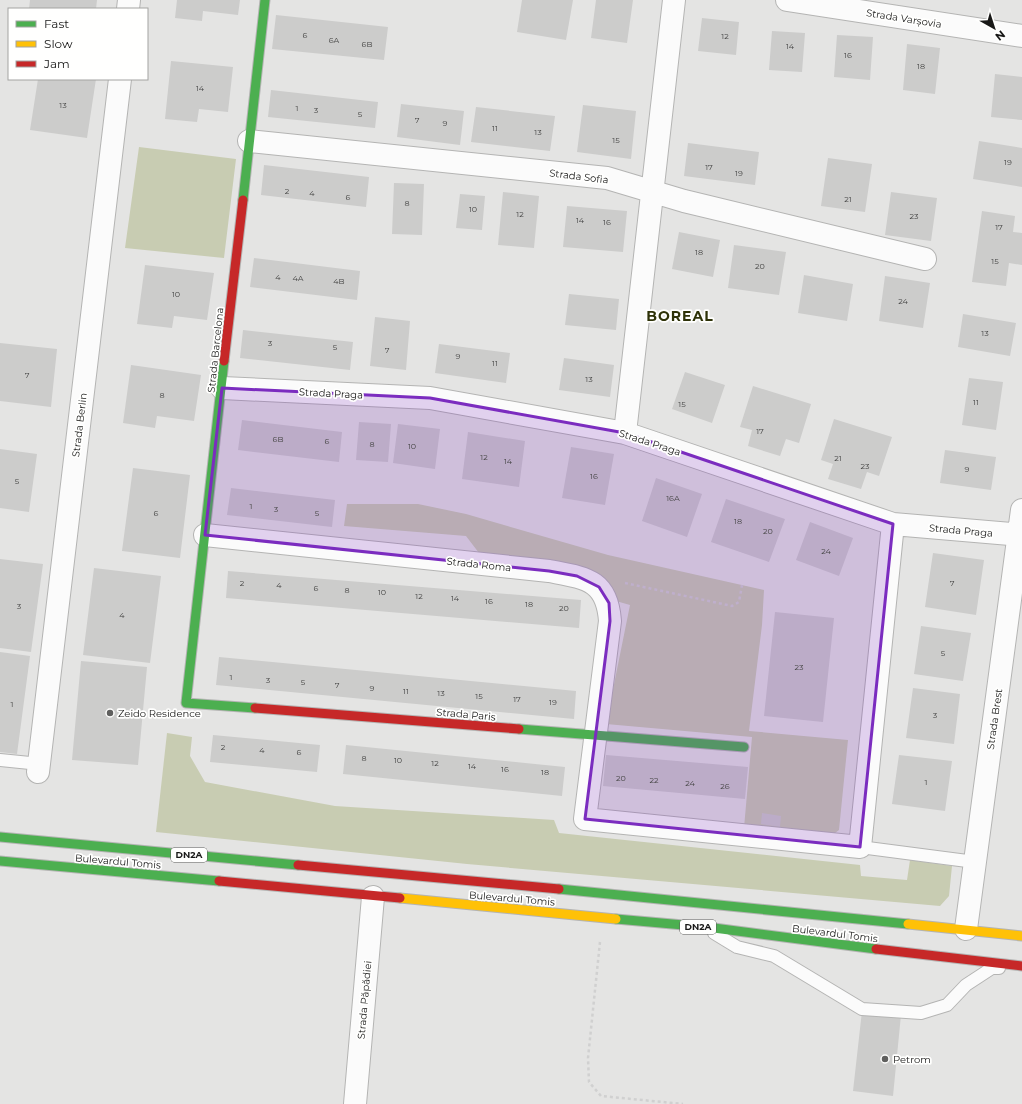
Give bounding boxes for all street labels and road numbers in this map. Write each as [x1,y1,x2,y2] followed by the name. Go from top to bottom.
[865,6,943,31] street label: Strada Varșovia
[549,166,609,187] street label: Strada Sofia
[205,307,226,393] street label: Strada Barcelona
[299,385,363,402] street label: Strada Praga
[69,392,90,458] street label: Strada Berlin
[617,426,682,459] street label: Strada Praga
[928,521,994,540] street label: Strada Praga
[446,555,512,574] street label: Strada Roma
[984,688,1005,750] street label: Strada Brest
[436,705,496,724] street label: Strada Paris
[171,848,207,862] road number: DN2A
[74,851,162,872] street label: Bulevardul Tomis
[468,888,556,909] street label: Bulevardul Tomis
[680,920,716,934] road number: DN2A
[791,922,879,945] street label: Bulevardul Tomis
[355,960,374,1040] street label: Strada Păpădiei

